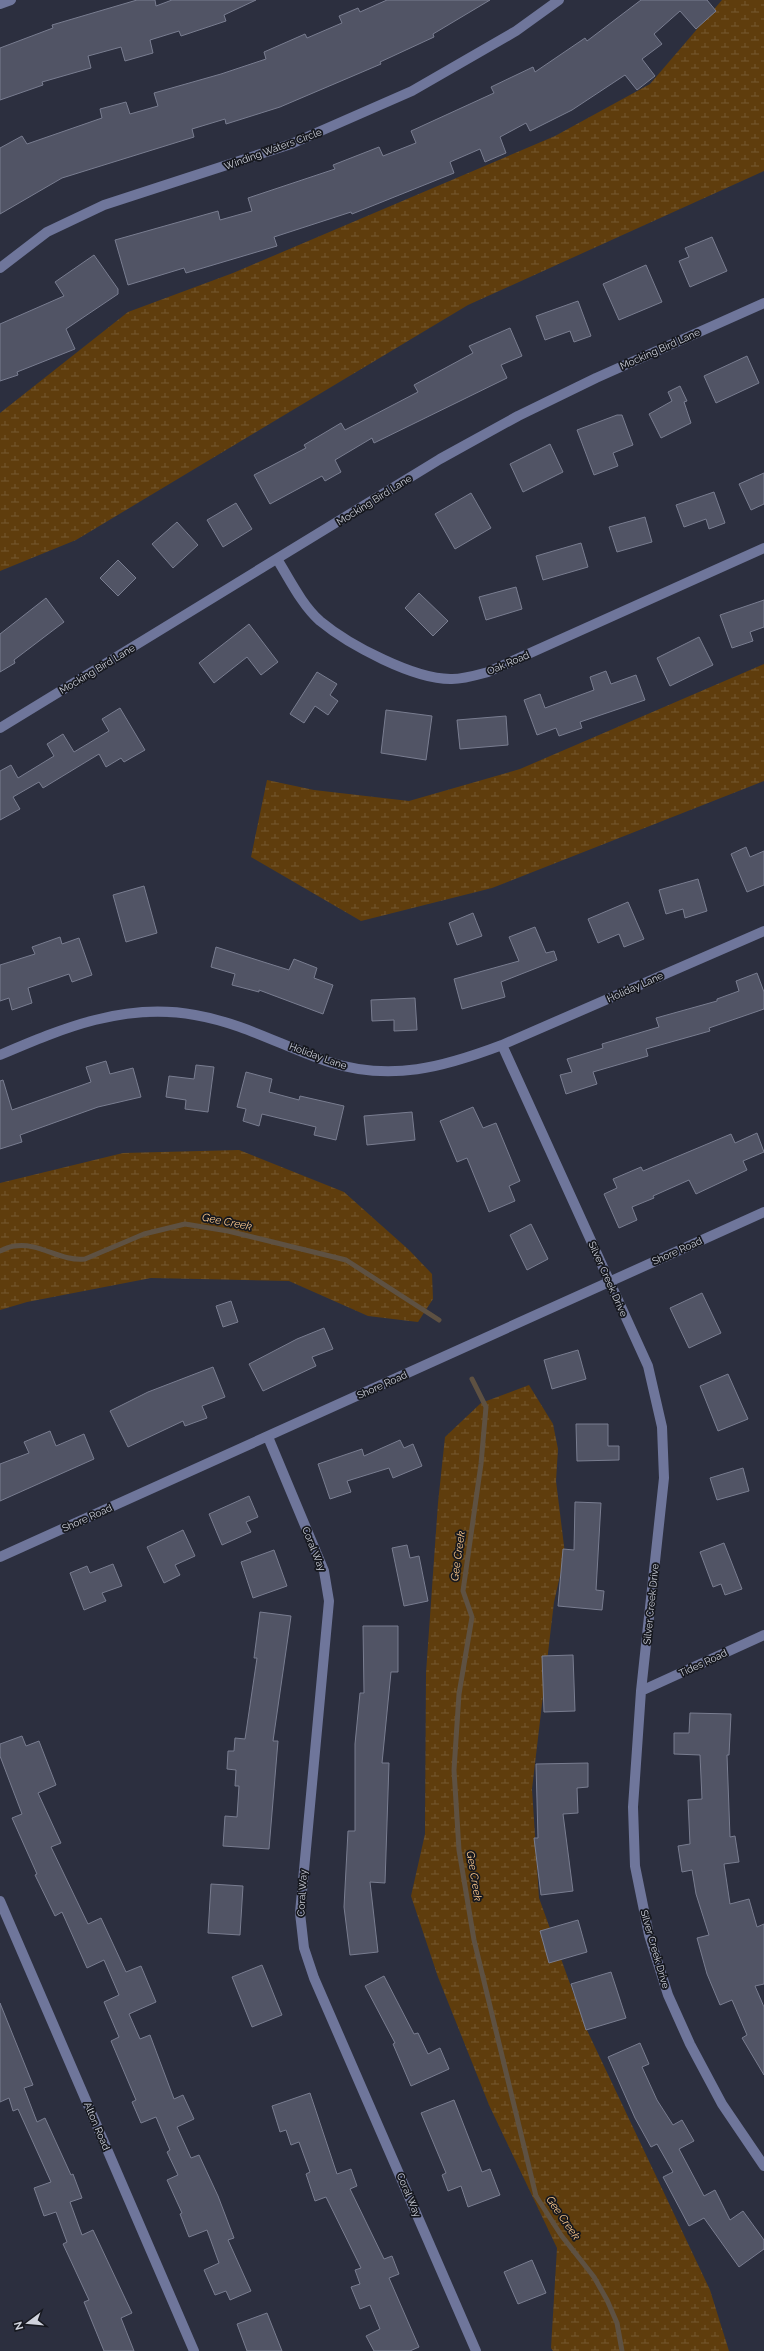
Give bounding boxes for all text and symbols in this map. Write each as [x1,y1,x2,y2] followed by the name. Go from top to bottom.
[223,126,323,172] street label: Winding Waters Circle
[618,326,702,372] street label: Mocking Bird Lane
[335,472,414,527] street label: Mocking Bird Lane
[57,642,137,696] street label: Mocking Bird Lane
[485,649,531,677] street label: Oak Road
[605,970,665,1004] street label: Holiday Lane
[288,1041,348,1072] street label: Holiday Lane
[201,1211,253,1233] water label: Gee Creek
[650,1235,704,1267] street label: Shore Road
[586,1240,630,1318] street label: Silver Creek Drive
[355,1369,409,1401] street label: Shore Road
[60,1502,114,1534] street label: Shore Road
[300,1525,328,1573] street label: Coral Way
[448,1530,468,1582] water label: Gee Creek
[641,1563,661,1645] street label: Silver Creek Drive
[677,1647,729,1679] street label: Tides Road
[464,1850,484,1902] water label: Gee Creek
[295,1869,309,1917] street label: Coral Way
[639,1908,672,1990] street label: Silver Creek Drive
[82,2100,112,2152] street label: Alton Road
[395,2171,423,2219] street label: Coral Way
[543,2194,583,2243] water label: Gee Creek
[8,2303,48,2343] north arrow
[11,2320,26,2331] text: N

